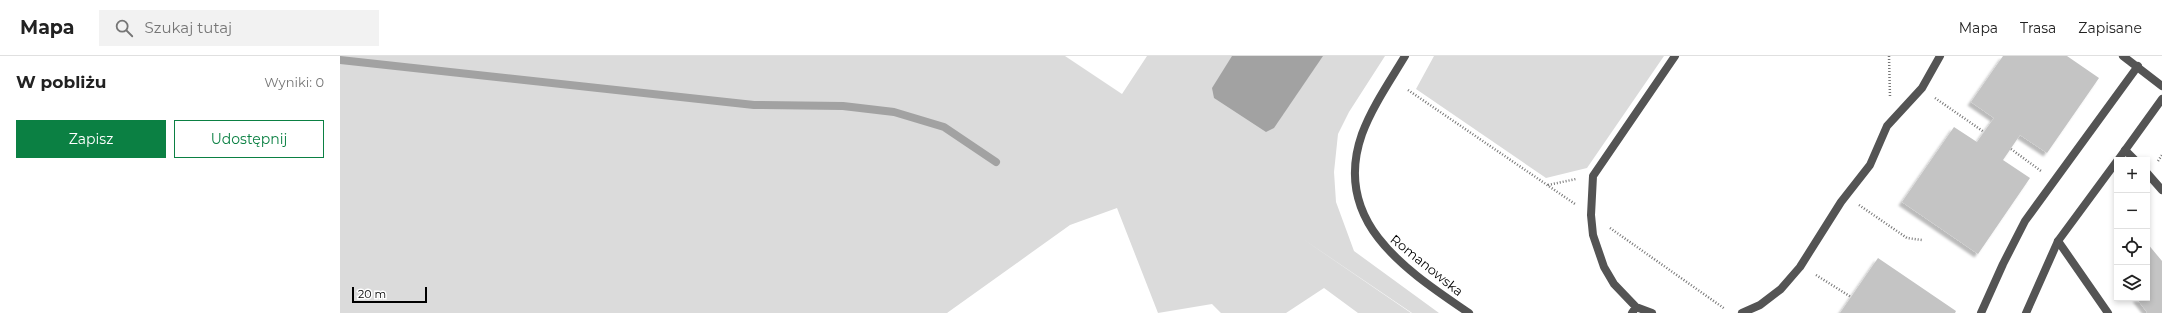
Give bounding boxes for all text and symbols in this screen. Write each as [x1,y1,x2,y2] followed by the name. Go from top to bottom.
[99,10,379,46] search box
[20,16,75,39] text: Mapa
[113,17,135,39] icon: search
[145,18,232,37] text: Szukaj tutaj
[1959,19,1998,37] text: Mapa
[2020,19,2056,37] text: Trasa
[2078,19,2142,37] text: Zapisane
[16,72,106,92] text: W pobliżu
[264,74,324,90] text: Wyniki: 0
[16,120,166,158] button: Zapisz
[174,120,324,158] button: Udostępnij
[2114,157,2150,301] map controls
[2114,157,2150,193] button: +
[2114,193,2150,229] button: −
[2114,229,2150,265] button: locate
[1387,231,1467,299] street label: Romanowska
[2114,265,2150,301] button: layers
[352,285,427,304] scale bar
[358,287,386,301] text: 20 m

